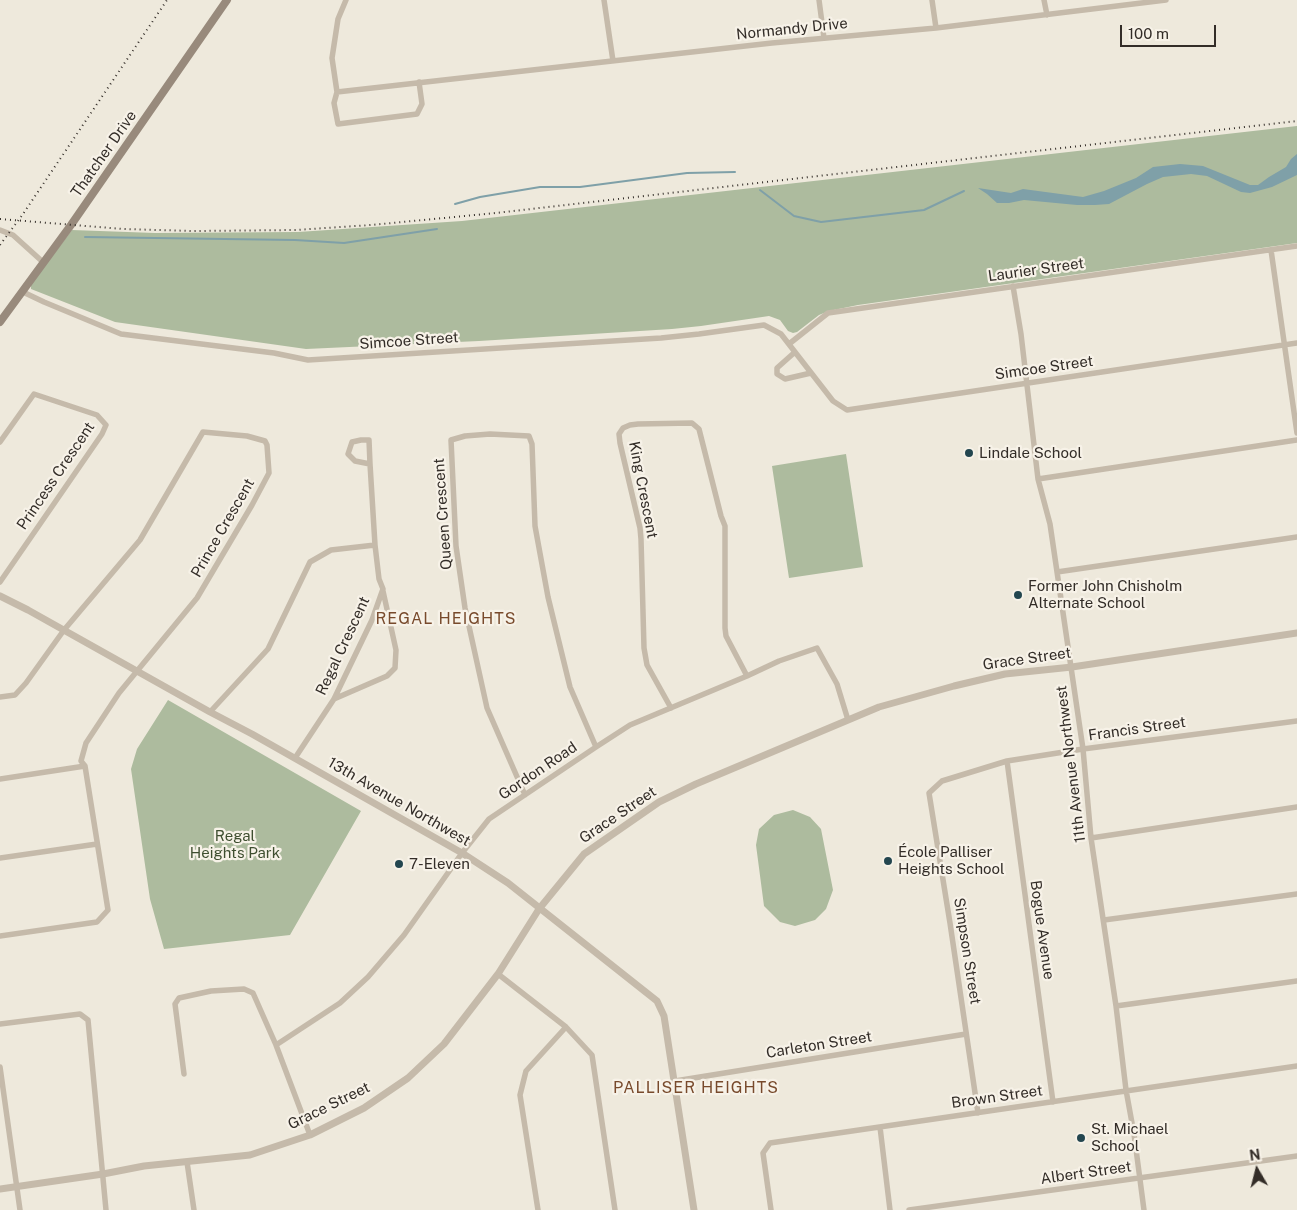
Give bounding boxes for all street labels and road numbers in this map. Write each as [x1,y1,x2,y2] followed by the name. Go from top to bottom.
[735,14,849,44] street label: Normandy Drive
[67,107,141,201] street label: Thatcher Drive
[987,254,1085,286] street label: Laurier Street
[359,329,459,353] street label: Simcoe Street
[994,352,1094,384] street label: Simcoe Street
[13,419,99,533] street label: Princess Crescent
[625,440,661,540] street label: King Crescent
[430,457,456,571] street label: Queen Crescent
[187,475,259,581] street label: Prince Crescent
[312,594,374,698] street label: Regal Crescent
[982,644,1072,674] street label: Grace Street
[1052,684,1090,844] street label: 11th Avenue Northwest
[1087,713,1187,745] street label: Francis Street
[495,738,581,804] street label: Gordon Road
[324,754,474,850] street label: 13th Avenue Northwest
[576,783,660,847] street label: Grace Street
[1026,879,1058,981] street label: Bogue Avenue
[950,896,984,1006] street label: Simpson Street
[765,1028,873,1062] street label: Carleton Street
[285,1078,373,1134] street label: Grace Street
[950,1082,1044,1112] street label: Brown Street
[1039,1158,1133,1188] street label: Albert Street

